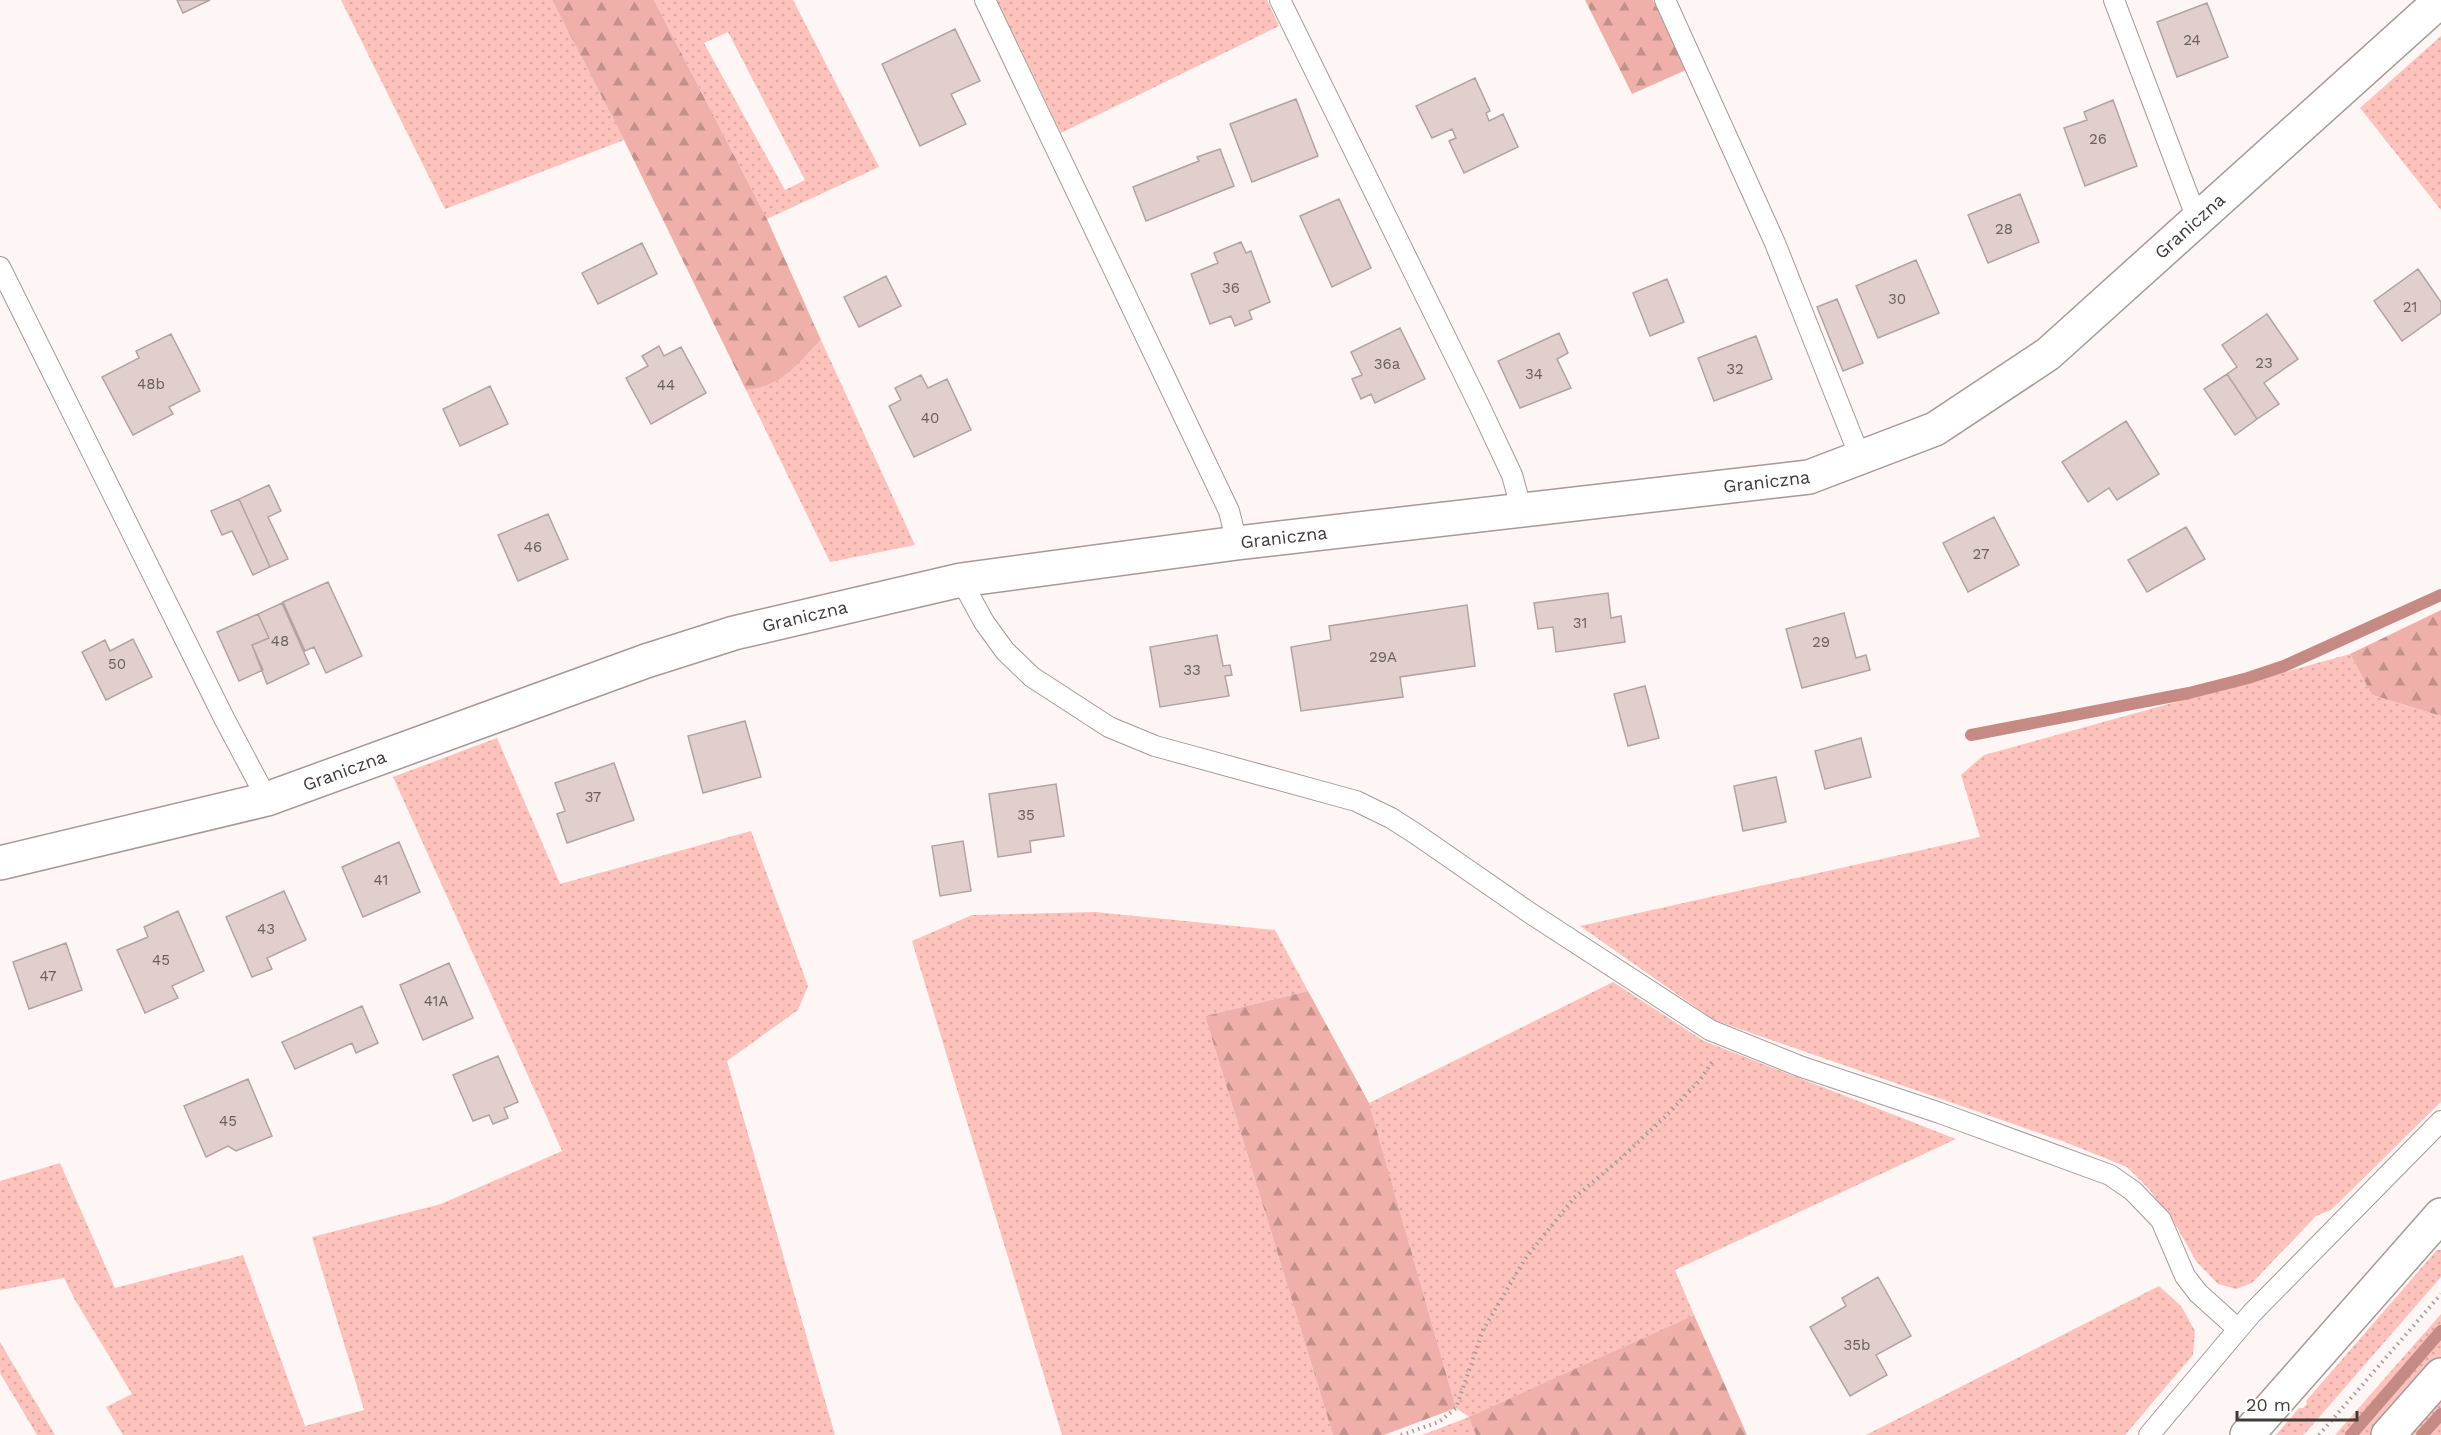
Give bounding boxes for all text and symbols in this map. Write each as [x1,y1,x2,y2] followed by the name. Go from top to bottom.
[2183,31,2201,49] house number: 24
[2089,130,2107,148] house number: 26
[2150,189,2229,263] street label: Graniczna
[1995,220,2013,238] house number: 28
[1222,279,1240,297] house number: 36
[1888,290,1906,308] house number: 30
[2403,298,2417,316] house number: 21
[2255,354,2273,372] house number: 23
[1374,355,1401,373] house number: 36a
[1726,360,1744,378] house number: 32
[1525,365,1543,383] house number: 34
[137,375,165,393] house number: 48b
[657,376,675,394] house number: 44
[921,409,939,427] house number: 40
[1722,466,1811,497] street label: Graniczna
[1239,522,1328,553] street label: Graniczna
[524,538,542,556] house number: 46
[1973,545,1989,563] house number: 27
[760,596,850,636] street label: Graniczna
[1573,614,1587,632] house number: 31
[271,632,289,650] house number: 48
[1812,633,1830,651] house number: 29
[1369,648,1397,666] house number: 29A
[108,655,126,673] house number: 50
[1183,661,1201,679] house number: 33
[300,746,389,795] street label: Graniczna
[585,788,601,806] house number: 37
[1017,806,1035,824] house number: 35
[374,871,388,889] house number: 41
[257,920,275,938] house number: 43
[152,951,170,969] house number: 45
[40,967,56,985] house number: 47
[424,992,448,1010] house number: 41A
[219,1112,237,1130] house number: 45
[1844,1336,1870,1354] house number: 35b
[2237,1384,2357,1422] scale bar
[2246,1394,2291,1415] text: 20 m

